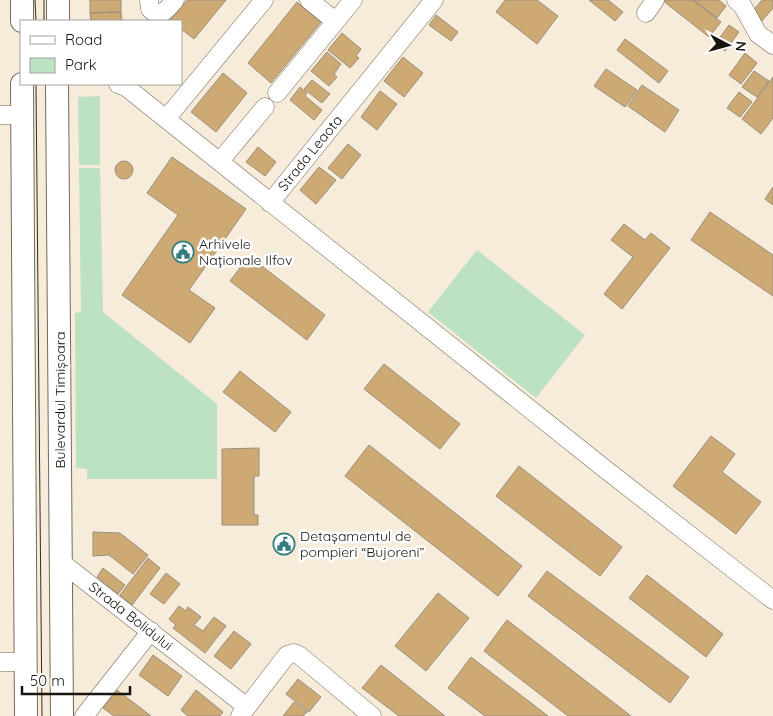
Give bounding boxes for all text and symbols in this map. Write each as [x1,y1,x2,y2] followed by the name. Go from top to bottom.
[20,20,182,85] legend
[703,20,753,70] north arrow
[65,30,102,49] text: Road
[731,40,750,52] text: N
[65,55,97,74] text: Park
[274,111,346,195] street label: Strada Leaota
[199,235,292,269] place label: Arhivele Naționale Ilfov
[171,240,195,264] public building icon: Arhivele Naționale Ilfov
[51,331,69,469] street label: Bulevardul Timișoara
[300,527,425,561] place label: Detașamentul de pompieri “Bujoreni”
[272,532,296,556] public building icon: Detașamentul de pompieri “Bujoreni”
[85,578,177,654] street label: Strada Bolidului
[22,664,130,696] scale bar
[30,671,65,690] text: 50 m

